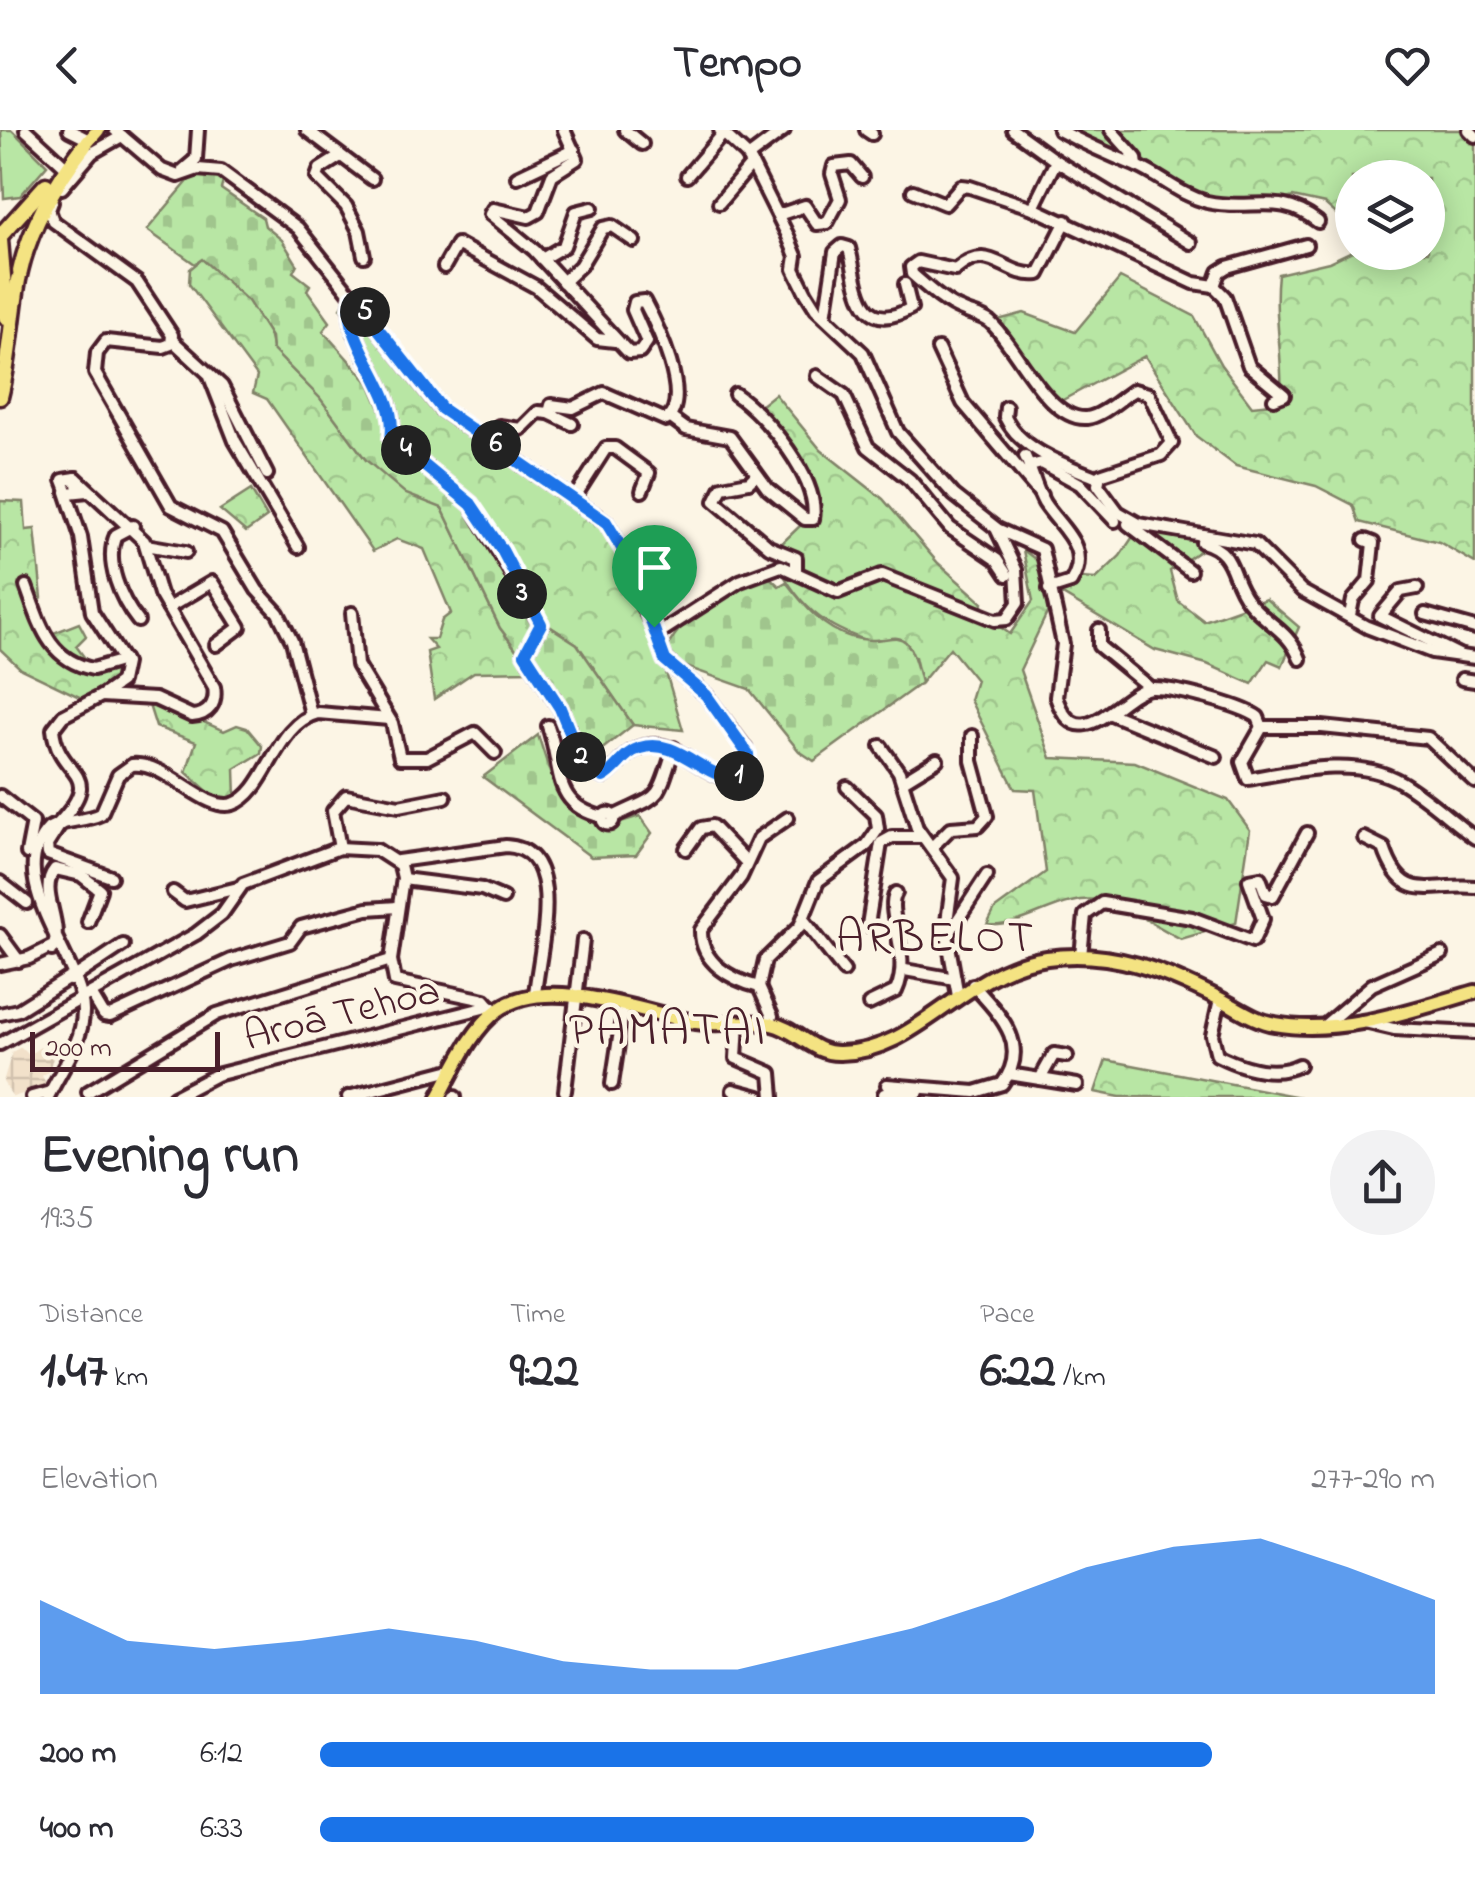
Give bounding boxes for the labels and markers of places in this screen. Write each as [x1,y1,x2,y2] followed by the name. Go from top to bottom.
[340,287,390,337] pin: 5
[471,420,521,470] pin: 6
[381,425,431,475] pin: 4
[612,525,697,628] pin
[497,569,547,619] pin: 3
[556,732,606,782] pin: 2
[714,751,764,801] pin: 1

